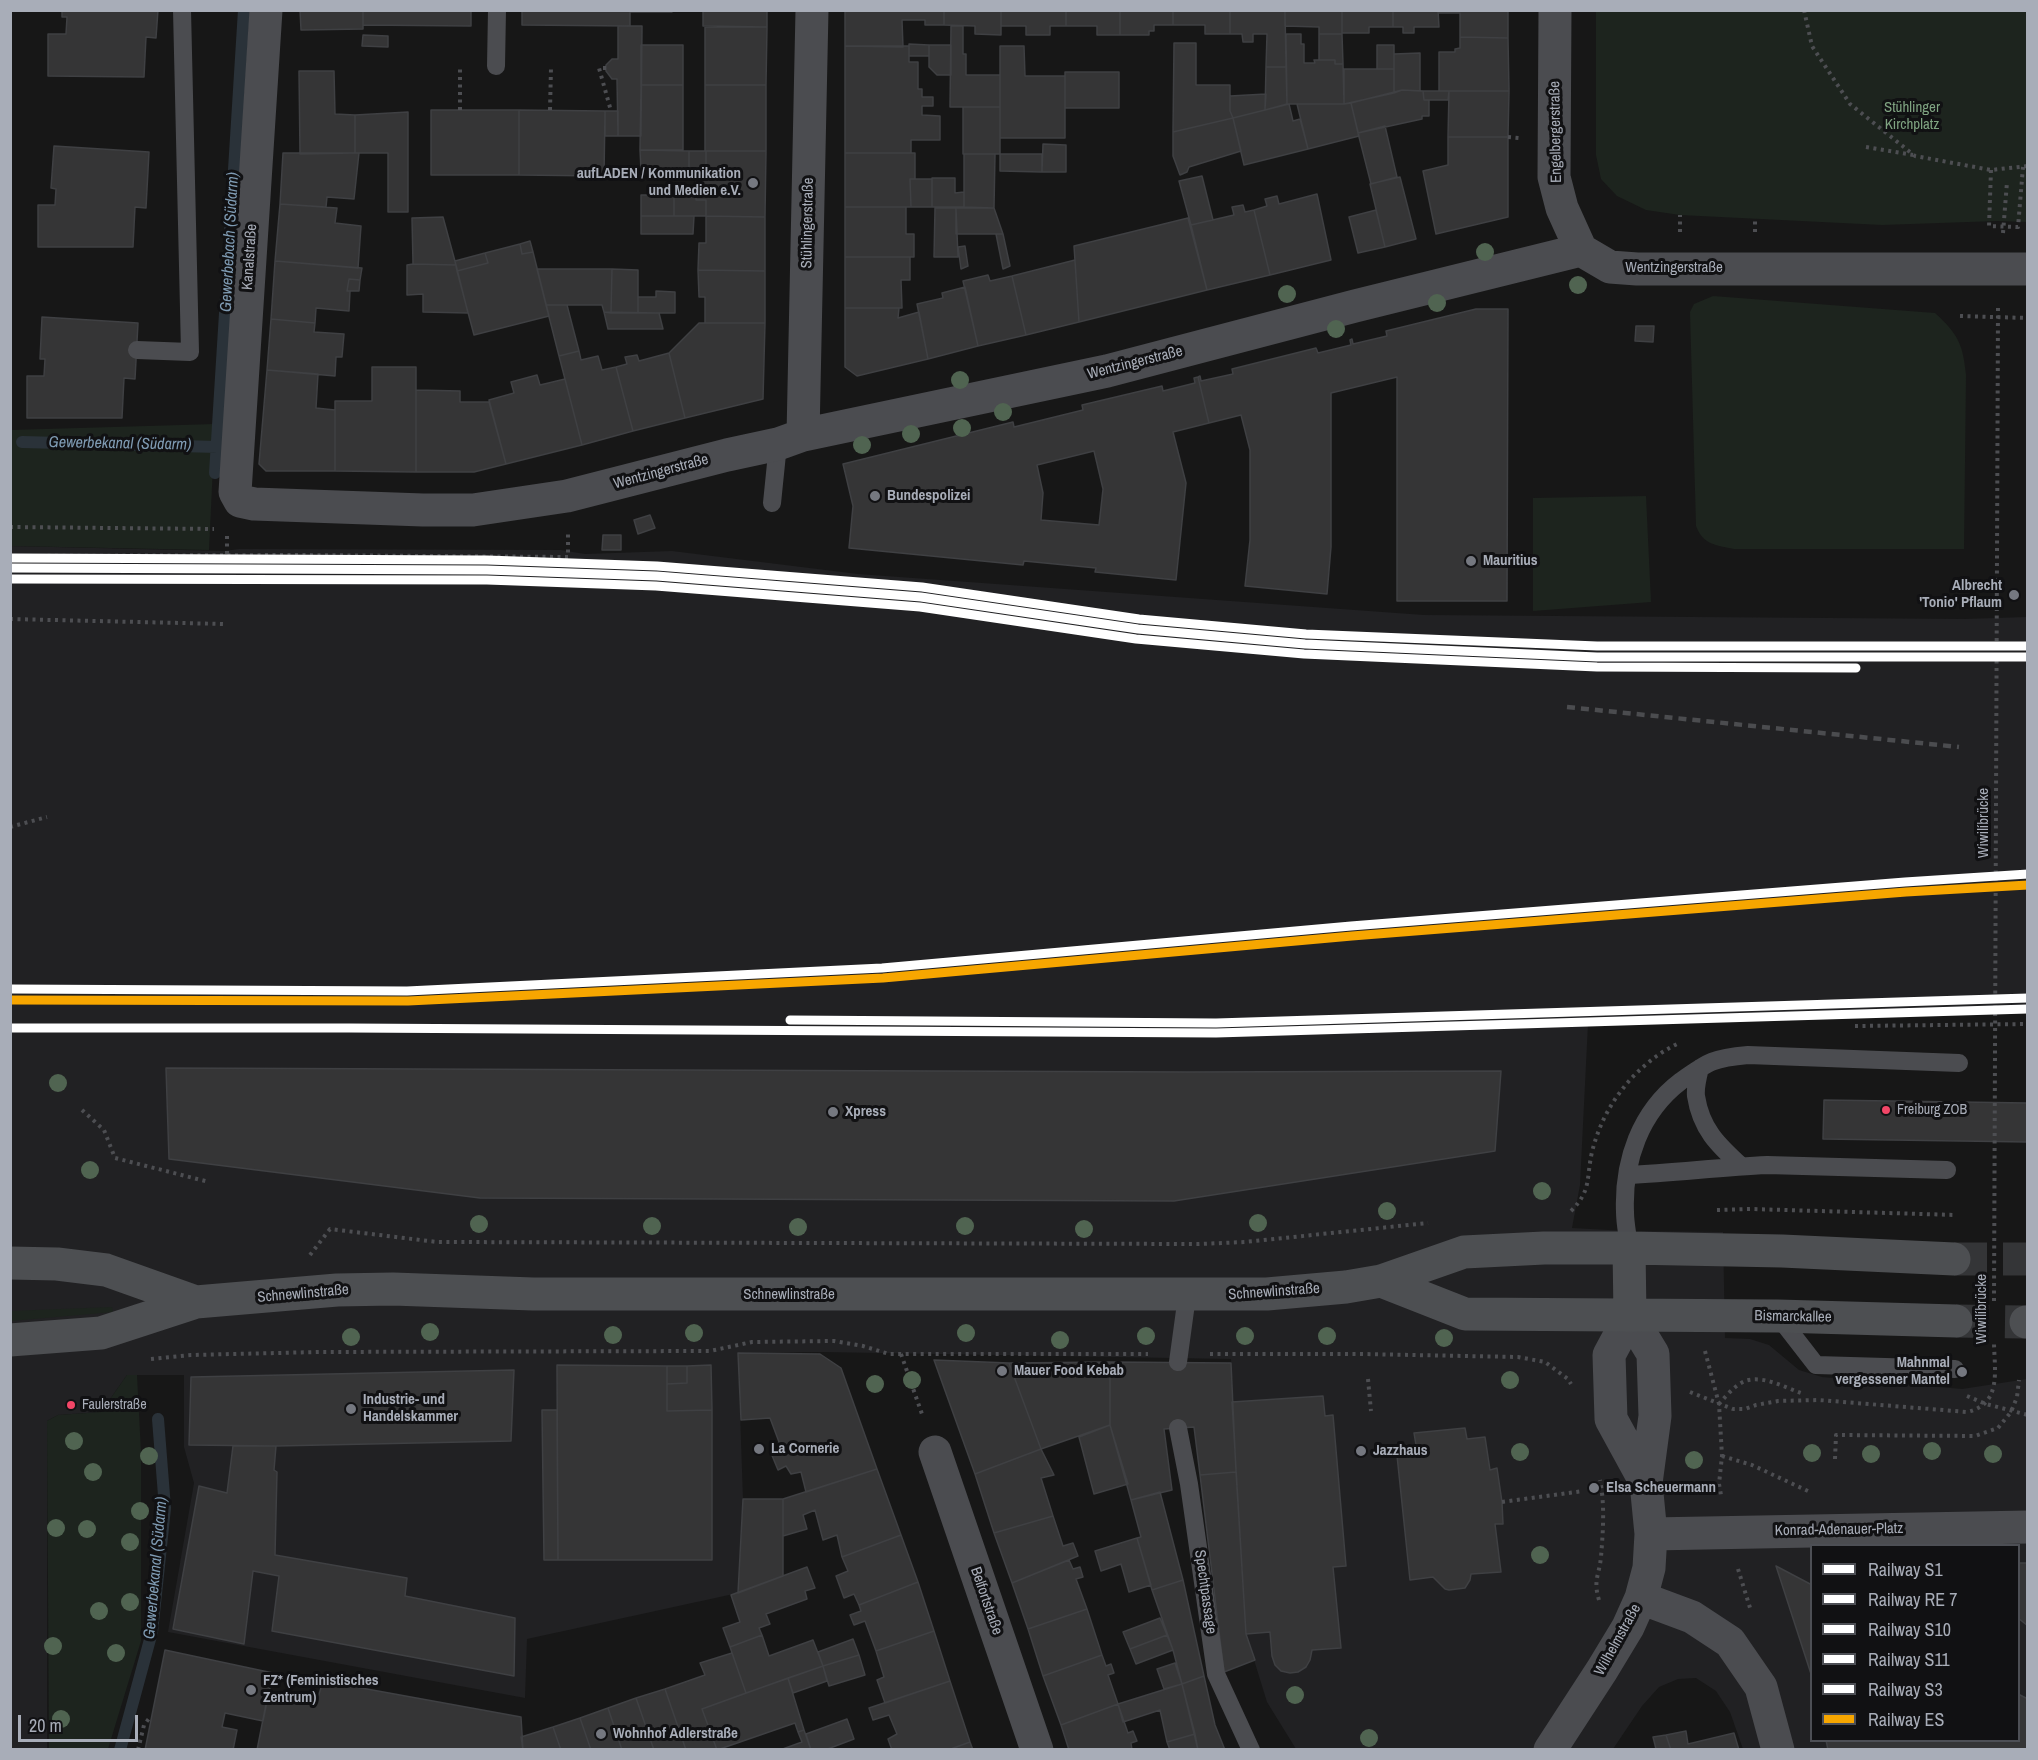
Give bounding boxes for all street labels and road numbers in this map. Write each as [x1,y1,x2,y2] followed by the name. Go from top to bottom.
[1546,81,1566,183] street label: Engelbergerstraße
[798,177,818,269] street label: Stühlingerstraße
[239,223,261,291] street label: Kanalstraße
[1625,259,1723,277] street label: Wentzingerstraße
[1085,342,1185,384] street label: Wentzingerstraße
[612,451,710,493] street label: Wentzingerstraße
[1975,788,1993,858] street label: Wiwilíbrücke
[1973,1274,1991,1344] street label: Wiwilíbrücke
[1228,1280,1320,1304] street label: Schnewlinstraße
[257,1281,349,1307] street label: Schnewlinstraße
[743,1286,835,1304] street label: Schnewlinstraße
[1754,1307,1832,1327] street label: Bismarckallee
[1775,1520,1903,1540] street label: Konrad-Adenauer-Platz
[1190,1549,1220,1635] street label: Spechtpassage
[966,1565,1006,1637] street label: Belfortstraße
[1591,1601,1645,1679] street label: Wilhelmstraße

